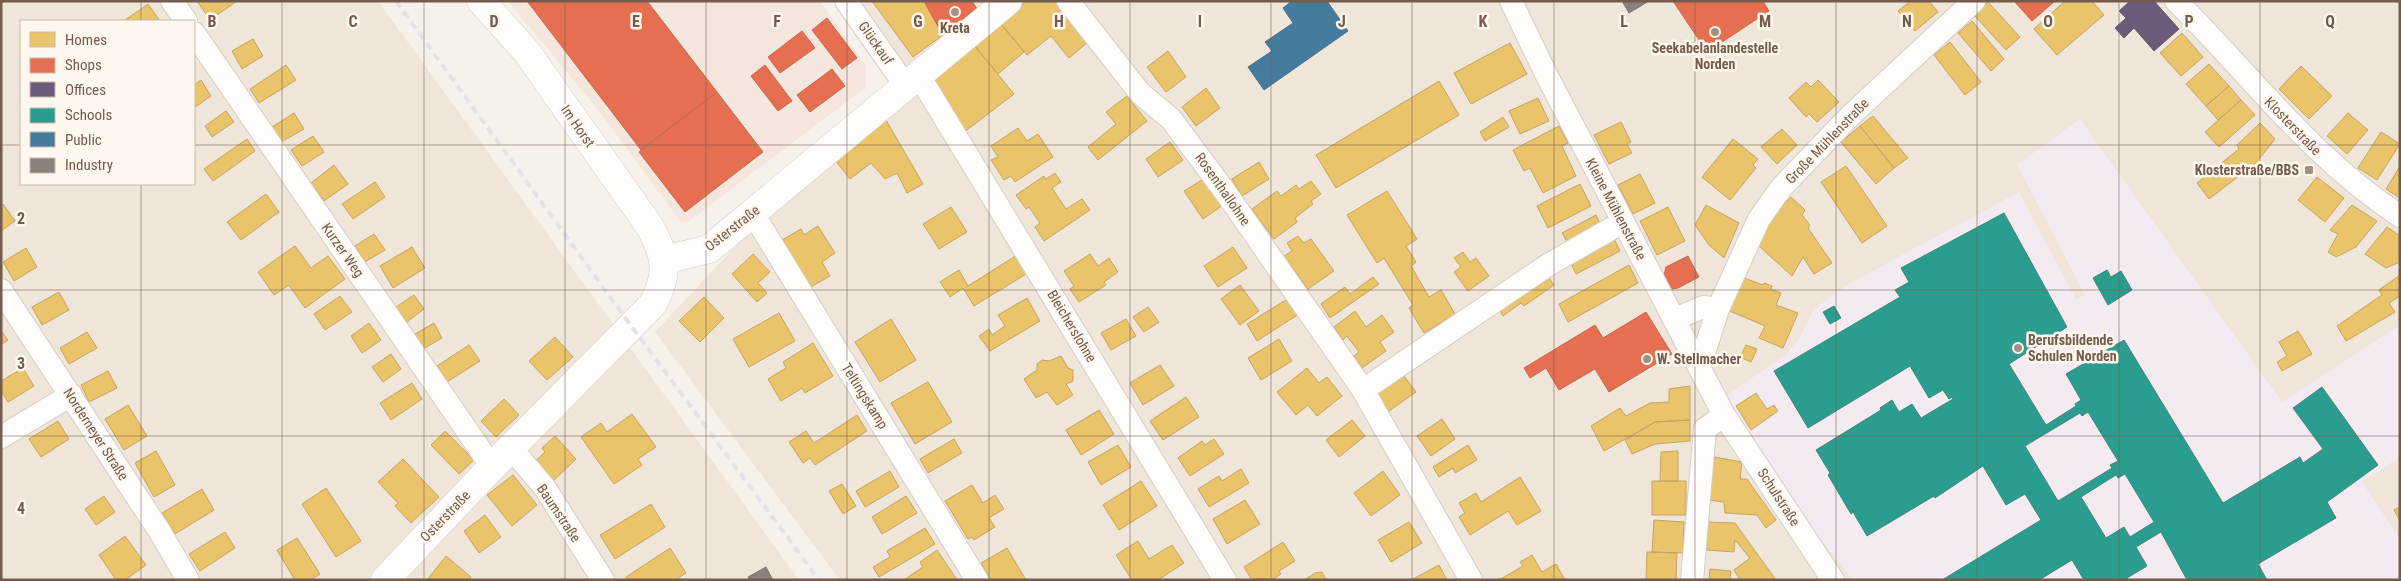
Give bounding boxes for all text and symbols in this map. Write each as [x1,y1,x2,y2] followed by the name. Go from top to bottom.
[949,6,961,18] marker: Kreta
[208,12,217,31] text: B
[348,12,358,31] text: C
[489,12,499,31] text: D
[632,12,640,31] text: E
[773,12,781,31] text: F
[913,12,923,31] text: G
[1054,12,1064,31] text: H
[1198,12,1202,31] text: I
[1338,12,1346,31] text: J
[1479,12,1488,31] text: K
[1620,12,1628,31] text: L
[1759,12,1771,31] text: M
[1902,12,1912,31] text: N
[2043,12,2053,31] text: O
[2184,12,2194,31] text: P
[2325,12,2335,31] text: Q
[855,18,897,68] street label: Glückauf
[20,20,195,185] legend
[940,20,970,36] place label: Kreta
[1709,26,1721,38] marker: Seekabelanlandestelle Norden
[65,31,107,49] text: Homes
[1652,40,1779,72] place label: Seekabelanlandestelle Norden
[65,56,102,74] text: Shops
[65,81,106,99] text: Offices
[2261,94,2325,159] street label: Klosterstraße
[1782,95,1872,187] street label: Große Mühlenstraße
[558,102,598,150] street label: Im Horst
[65,106,112,124] text: Schools
[65,131,102,149] text: Public
[1192,149,1254,229] street label: Rosenthallohne
[1582,155,1650,263] street label: Kleine Mühlenstraße
[65,156,113,174] text: Industry
[2195,162,2299,178] place label: Klosterstraße/BBS
[2303,164,2315,176] marker: Klosterstraße/BBS
[702,201,763,254] street label: Osterstraße
[17,209,25,228] text: 2
[319,220,367,280] street label: Kurzer Weg
[1044,287,1100,365] street label: Bleicherslohne
[2028,332,2117,364] place label: Berufsbildende Schulen Norden
[2012,342,2024,354] marker: Berufsbildende Schulen Norden
[1657,351,1741,367] place label: W. Stellmacher
[1641,353,1653,365] marker: W. Stellmacher
[17,354,25,373] text: 3
[839,360,892,432] street label: Teltingskamp
[60,385,132,483] street label: Norderneyer Straße
[1754,465,1804,529] street label: Schulstraße
[534,481,585,546] street label: Baumstraße
[417,487,474,545] street label: Osterstraße
[17,499,25,518] text: 4

